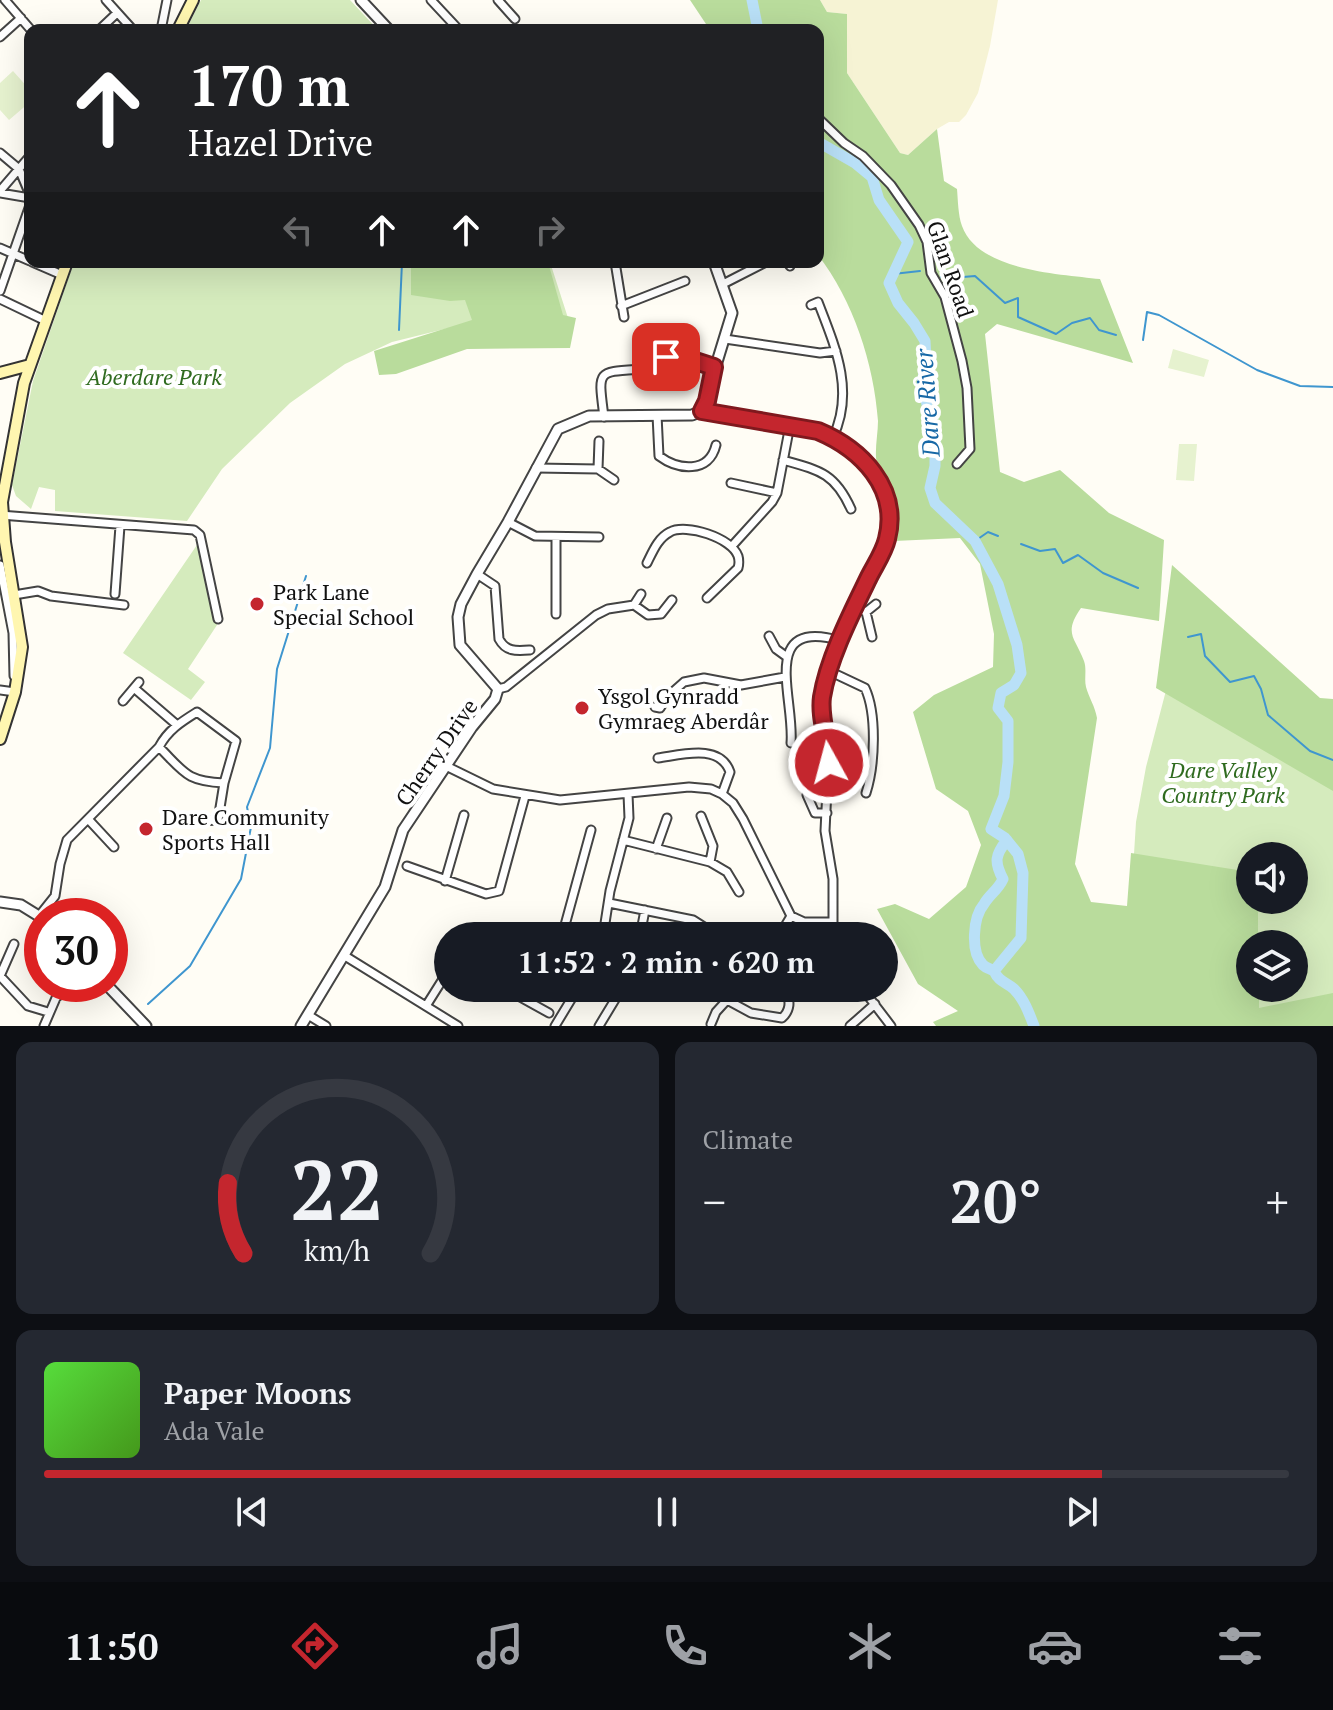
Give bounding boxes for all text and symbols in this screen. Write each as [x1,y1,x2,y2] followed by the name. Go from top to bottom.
[188,48,350,122] text: 170 m
[56,56,160,160] icon: ahead
[188,119,373,166] text: Hazel Drive
[276,208,320,252] icon: left
[360,208,404,252] icon: ahead
[444,208,488,252] icon: ahead
[528,208,572,252] icon: right
[921,217,981,321] street label: Glan Road
[632,323,700,391] pin
[644,335,688,379] icon: arrive
[907,346,947,459] water label: Dare River
[84,362,222,391] park label: Aberdare Park
[273,577,414,631] place label: Park Lane Special School
[248,595,266,613] marker: Park Lane Special School
[598,681,769,735] place label: Ysgol Gynradd Gymraeg Aberdâr
[388,693,484,811] street label: Cherry Drive
[573,699,591,717] marker: Ysgol Gynradd Gymraeg Aberdâr
[787,721,871,805] position arrow
[1161,755,1285,809] park label: Dare Valley Country Park
[162,802,330,856] place label: Dare Community Sports Hall
[137,820,155,838] marker: Dare Community Sports Hall
[1236,842,1308,1002] map controls
[1236,842,1308,914] button: sound
[24,898,128,1002] speed limit sign: 30
[1236,930,1308,1002] button: layers
[518,942,814,982] text: 11:52 · 2 min · 620 m
[703,1122,793,1156] text: Climate
[290,1134,384,1244] text: 22
[949,1161,1042,1240] text: 20°
[703,1172,726,1231] text: −
[1266,1172,1289,1231] text: +
[304,1231,370,1269] text: km/h
[164,1373,352,1413] text: Paper Moons
[164,1413,265,1447] text: Ada Vale
[230,1490,274,1534] icon: previous
[645,1490,689,1534] icon: pause
[1060,1490,1104,1534] icon: next
[287,1618,343,1674] icon: directions
[472,1618,528,1674] icon: music
[657,1618,713,1674] icon: phone
[842,1618,898,1674] icon: climate
[1027,1618,1083,1674] icon: car
[1212,1618,1268,1674] icon: filters
[65,1623,158,1670] text: 11:50

